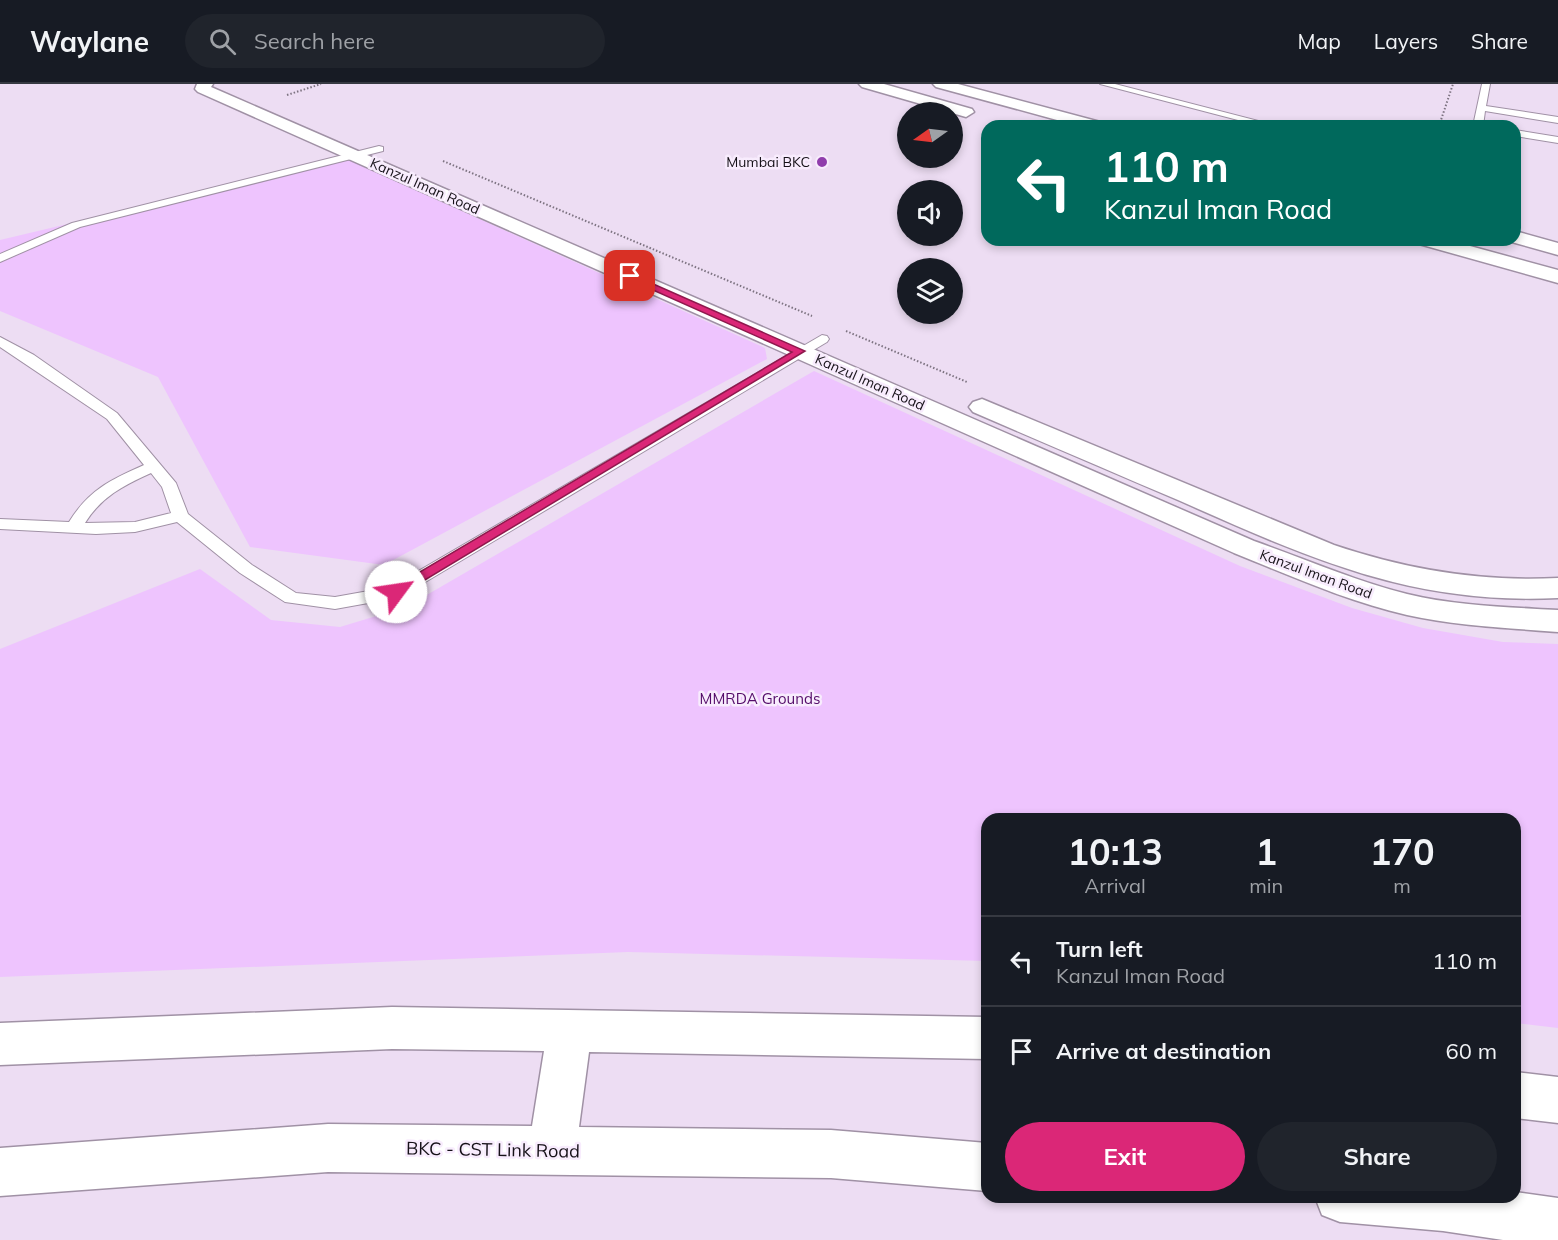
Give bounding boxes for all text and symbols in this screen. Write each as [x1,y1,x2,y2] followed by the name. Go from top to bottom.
[185,14,605,68] search box
[30,24,149,59] text: Waylane
[206,25,239,58] icon: search
[254,27,375,55] text: Search here
[1298,28,1341,54] text: Map
[1374,28,1438,54] text: Layers
[1471,28,1528,54] text: Share
[897,102,963,168] north arrow
[897,102,963,324] map controls
[1104,140,1229,193] text: 110 m
[1005,144,1083,222] icon: left
[726,153,810,171] place label: Mumbai BKC
[367,154,483,218] street label: Kanzul Iman Road
[815,155,829,169] marker: Mumbai BKC
[897,180,963,246] button: sound
[1104,192,1332,226] text: Kanzul Iman Road
[604,250,655,301] pin
[897,258,963,324] button: layers
[613,259,646,292] icon: arrive
[812,350,928,414] street label: Kanzul Iman Road
[1257,545,1375,603] street label: Kanzul Iman Road
[364,560,428,624] position arrow
[700,689,820,708] park label: MMRDA Grounds
[1067,829,1163,874] text: 10:13
[1255,829,1277,874] text: 1
[1370,829,1435,874] text: 170
[1085,873,1146,898] text: Arrival
[1249,873,1283,898] text: min
[1393,873,1411,898] text: m
[1056,935,1143,963] text: Turn left
[1005,945,1038,978] icon: left
[1432,947,1497,975] text: 110 m
[1056,963,1225,988] text: Kanzul Iman Road
[1005,1035,1038,1068] icon: arrive
[1056,1037,1271,1065] text: Arrive at destination
[1446,1037,1497,1065] text: 60 m
[1005,1122,1245,1191] button: Exit
[1257,1122,1497,1191] button: Share
[406,1136,580,1163] street label: BKC - CST Link Road

